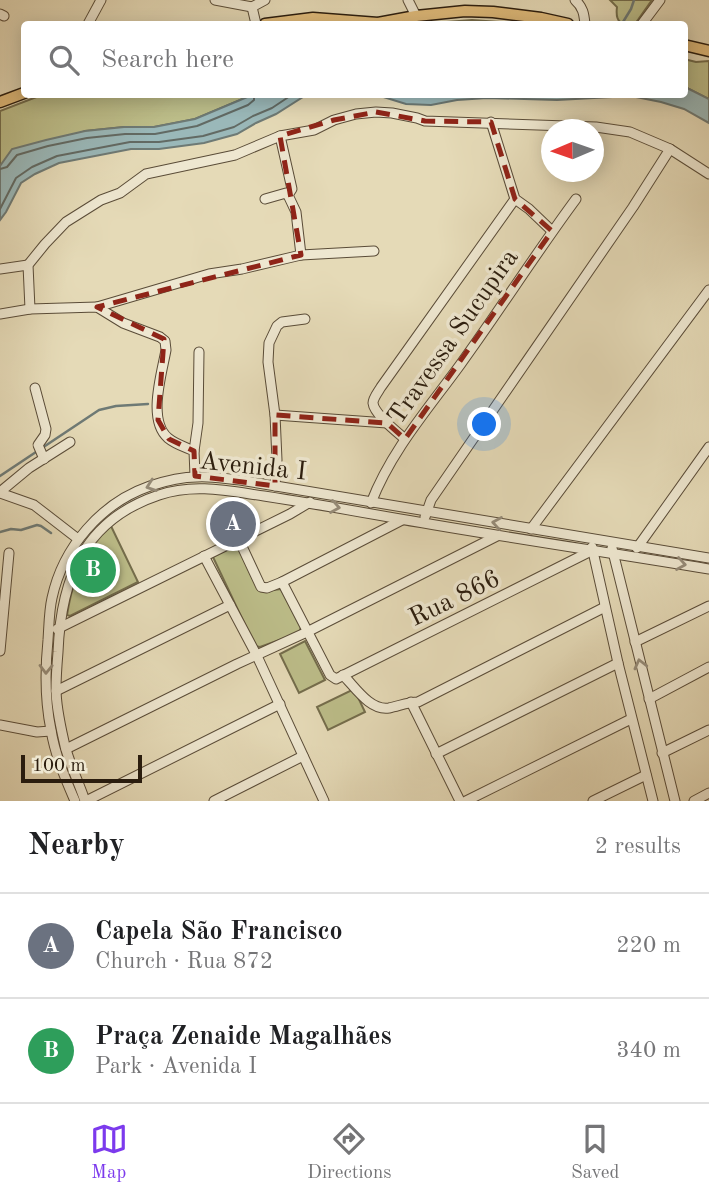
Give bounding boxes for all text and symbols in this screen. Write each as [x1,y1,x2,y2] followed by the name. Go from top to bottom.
[21,21,688,98] search box
[45,41,83,79] icon: search
[101,47,234,73] text: Search here
[541,119,604,182] north arrow
[383,245,524,430] street label: Travessa Sucupira
[467,407,501,441] your location
[198,448,308,486] street label: Avenida I
[146,478,158,492] one-way arrow
[210,498,256,550] pin: A
[330,499,341,514] one-way arrow
[491,516,502,531] one-way arrow
[70,544,116,596] pin: B
[675,556,687,571] one-way arrow
[405,566,505,632] street label: Rua 866
[634,658,648,670] one-way arrow
[39,664,54,675] one-way arrow
[21,752,142,784] scale bar
[32,757,85,776] text: 100 m
[28,831,125,861] text: Nearby
[595,835,681,858] text: 2 results
[95,919,343,945] text: Capela São Francisco
[42,934,60,957] text: A
[616,934,681,957] text: 220 m
[95,950,273,973] text: Church · Rua 872
[95,1024,392,1050] text: Praça Zenaide Magalhães
[43,1039,59,1062] text: B
[616,1039,681,1062] text: 340 m
[95,1055,257,1078] text: Park · Avenida I
[90,1120,128,1185] tab: Map
[307,1120,392,1185] tab: Directions
[571,1120,619,1185] tab: Saved

